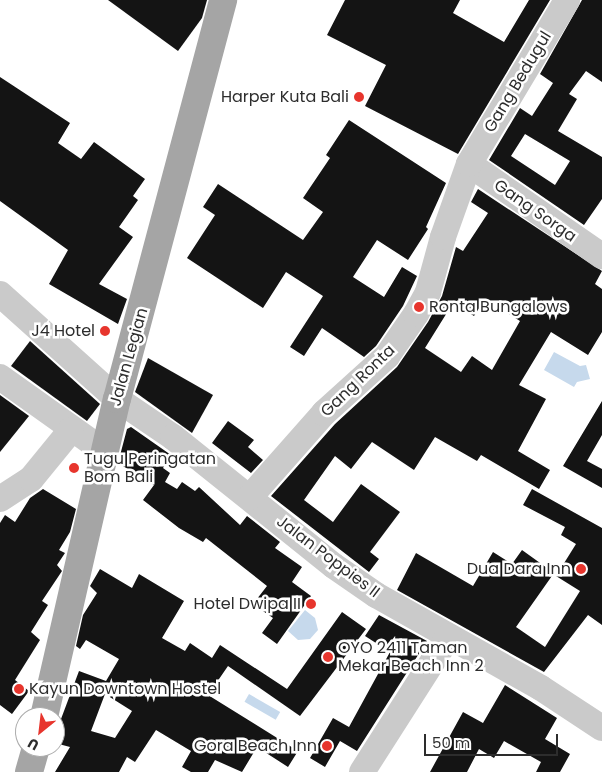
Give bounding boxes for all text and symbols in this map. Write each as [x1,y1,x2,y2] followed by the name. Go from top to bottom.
[480,28,556,136] street label: Gang Bedugul
[221,87,349,107] place label: Harper Kuta Bali
[353,91,365,103] marker: Harper Kuta Bali
[490,176,580,246] street label: Gang Sorga
[429,297,568,317] place label: Ronta Bungalows
[413,301,425,313] marker: Ronta Bungalows
[106,306,152,408] street label: Jalan Legian
[31,321,95,341] place label: J4 Hotel
[99,325,111,337] marker: J4 Hotel
[317,341,399,421] street label: Gang Ronta
[84,449,216,487] place label: Tugu Peringatan Bom Bali
[68,462,80,474] marker: Tugu Peringatan Bom Bali
[273,512,383,602] street label: Jalan Poppies II
[467,559,571,579] place label: Dua Dara Inn
[575,563,587,575] marker: Dua Dara Inn
[194,594,301,614] place label: Hotel Dwipa II
[305,598,317,610] marker: Hotel Dwipa II
[338,638,484,676] place label: OYO 2411 Taman Mekar Beach Inn 2
[322,651,334,663] marker: OYO 2411 Taman Mekar Beach Inn 2
[29,679,221,699] place label: Kayun Downtown Hostel
[13,683,25,695] marker: Kayun Downtown Hostel
[15,707,65,757] north arrow
[427,724,561,756] scale bar
[432,732,470,753] text: 50 m
[24,733,42,755] text: U
[194,736,317,756] place label: Gora Beach Inn
[321,740,333,752] marker: Gora Beach Inn

